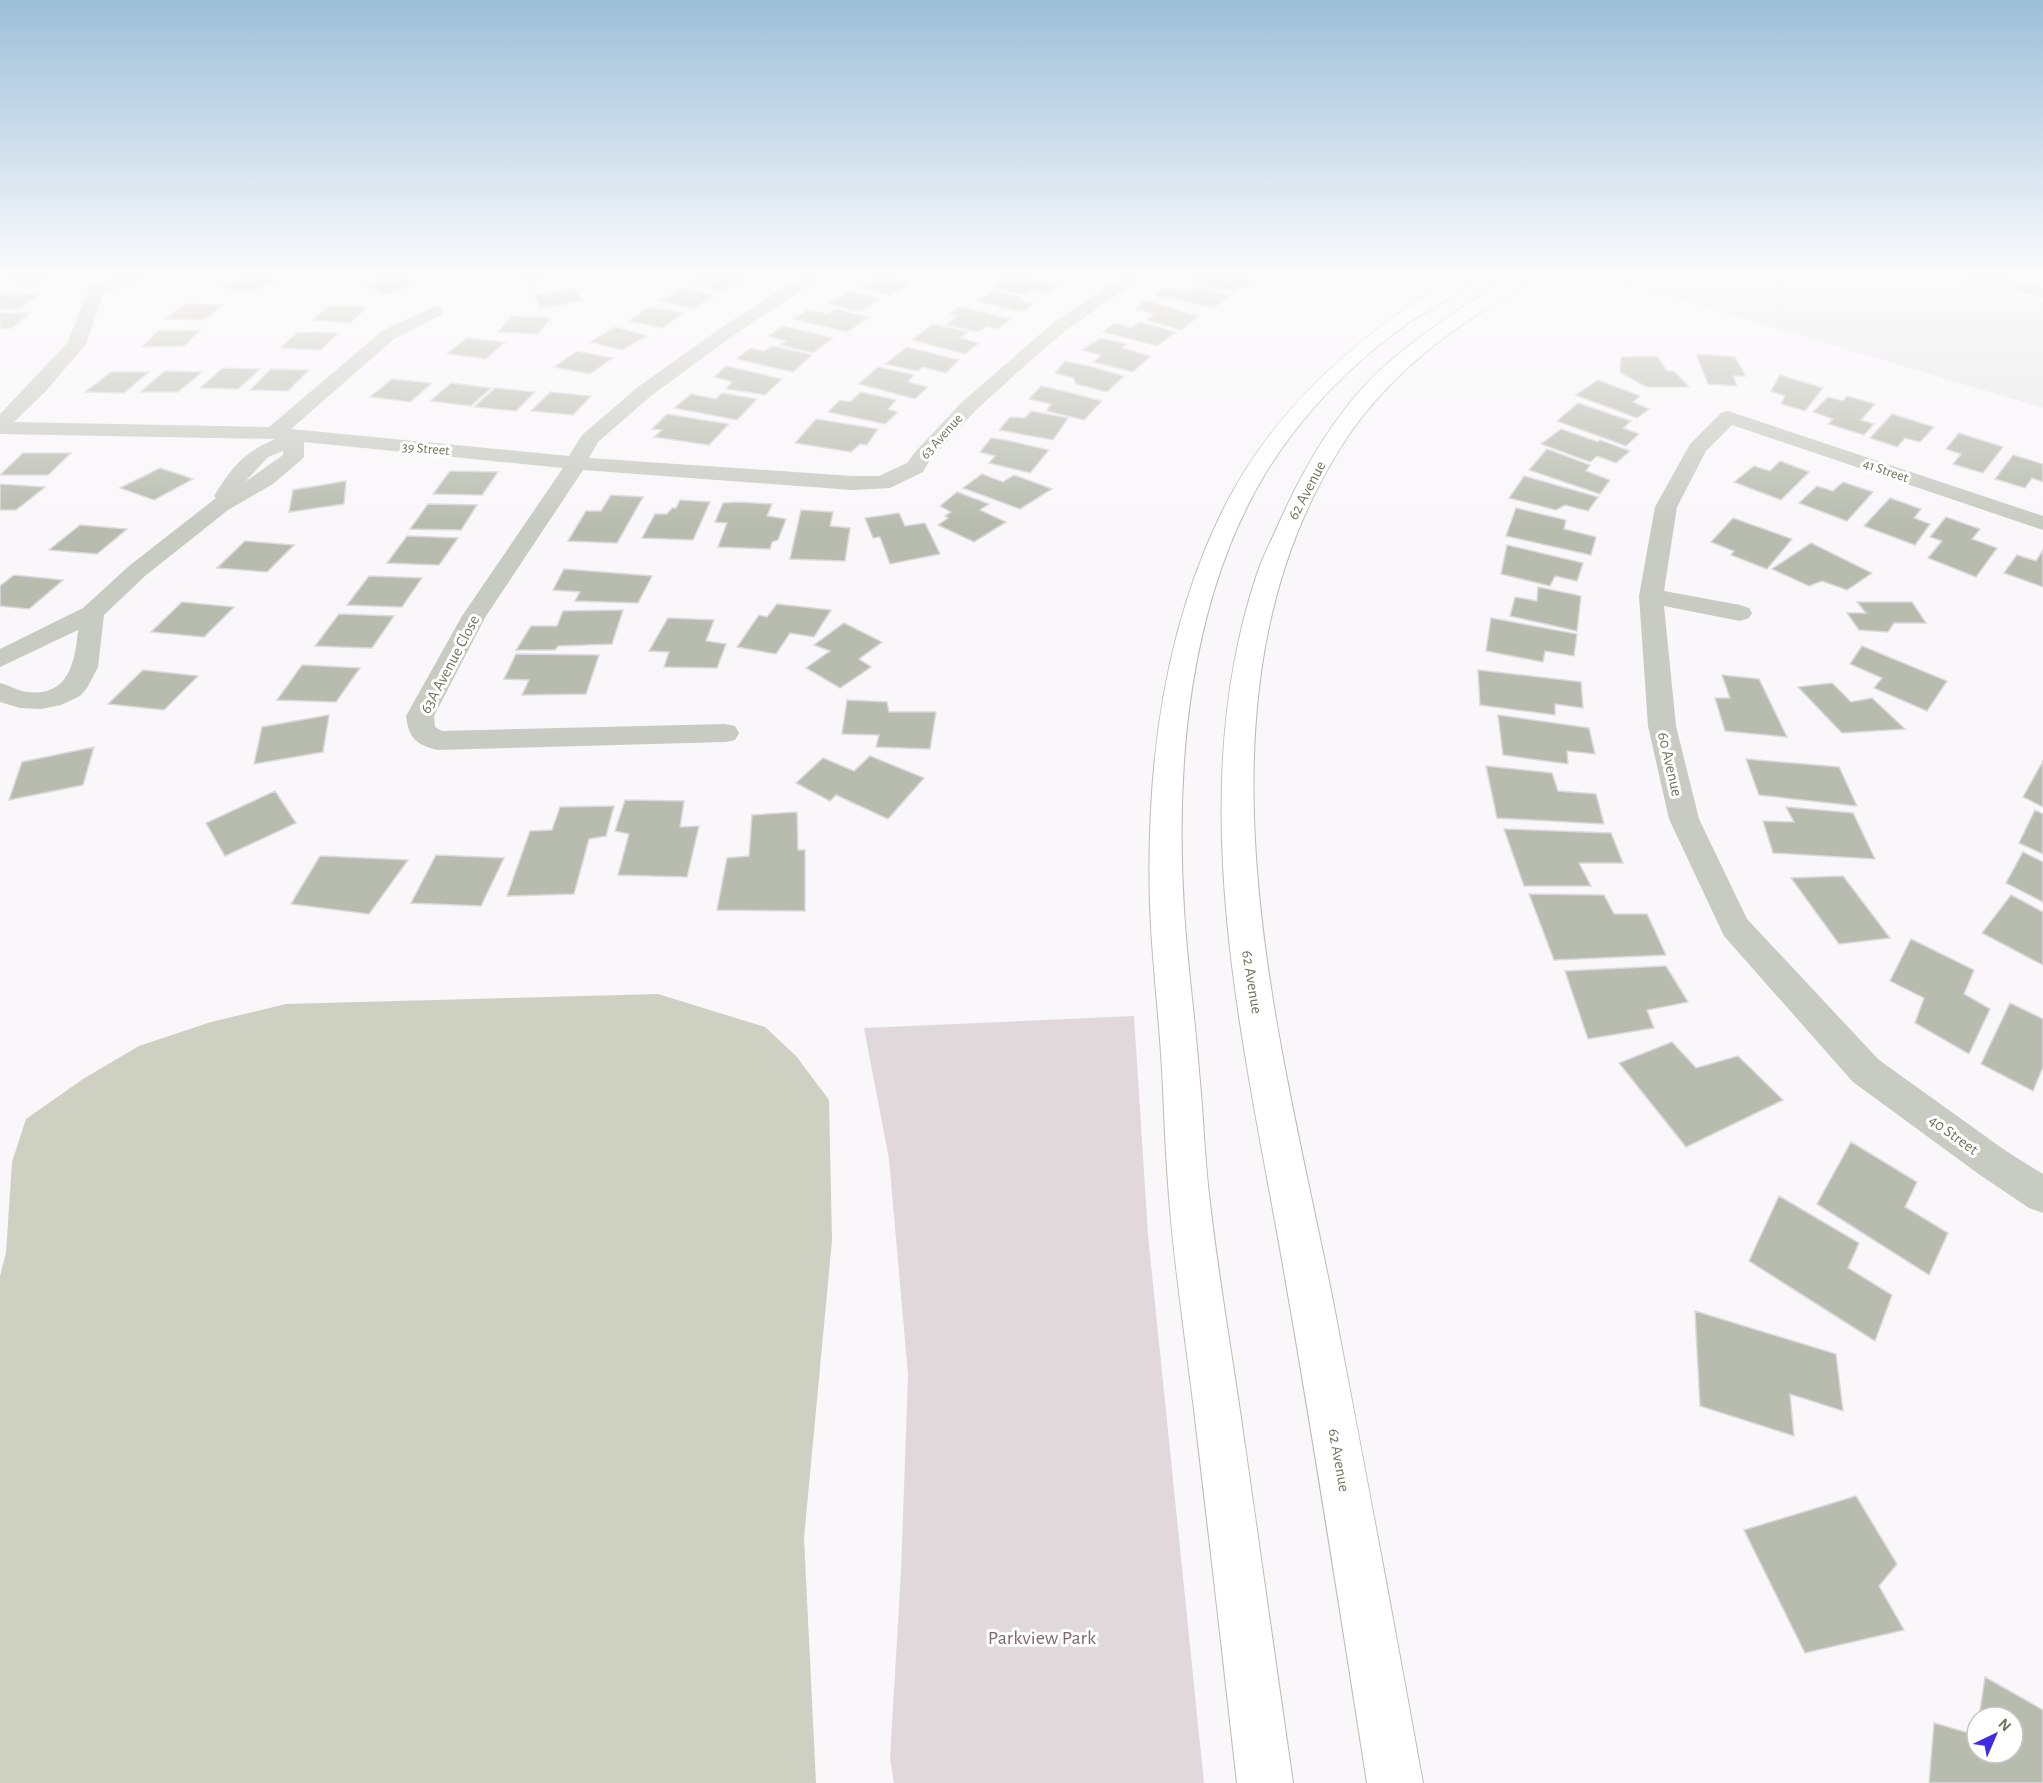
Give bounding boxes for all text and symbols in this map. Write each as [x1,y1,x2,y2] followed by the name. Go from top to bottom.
[918,411,966,462] street label: 63 Avenue
[402,440,451,458] street label: 39 Street
[1861,457,1911,485] street label: 41 Street
[1285,458,1329,523] street label: 62 Avenue
[417,613,482,716] street label: 63A Avenue Close
[1655,731,1685,798] street label: 60 Avenue
[1239,949,1265,1015] street label: 62 Avenue
[1926,1112,1981,1158] street label: 40 Street
[1326,1427,1352,1493] street label: 62 Avenue
[988,1628,1096,1648] park label: Parkview Park
[1965,1705,2025,1765] north arrow
[1995,1715,2014,1735] text: N

